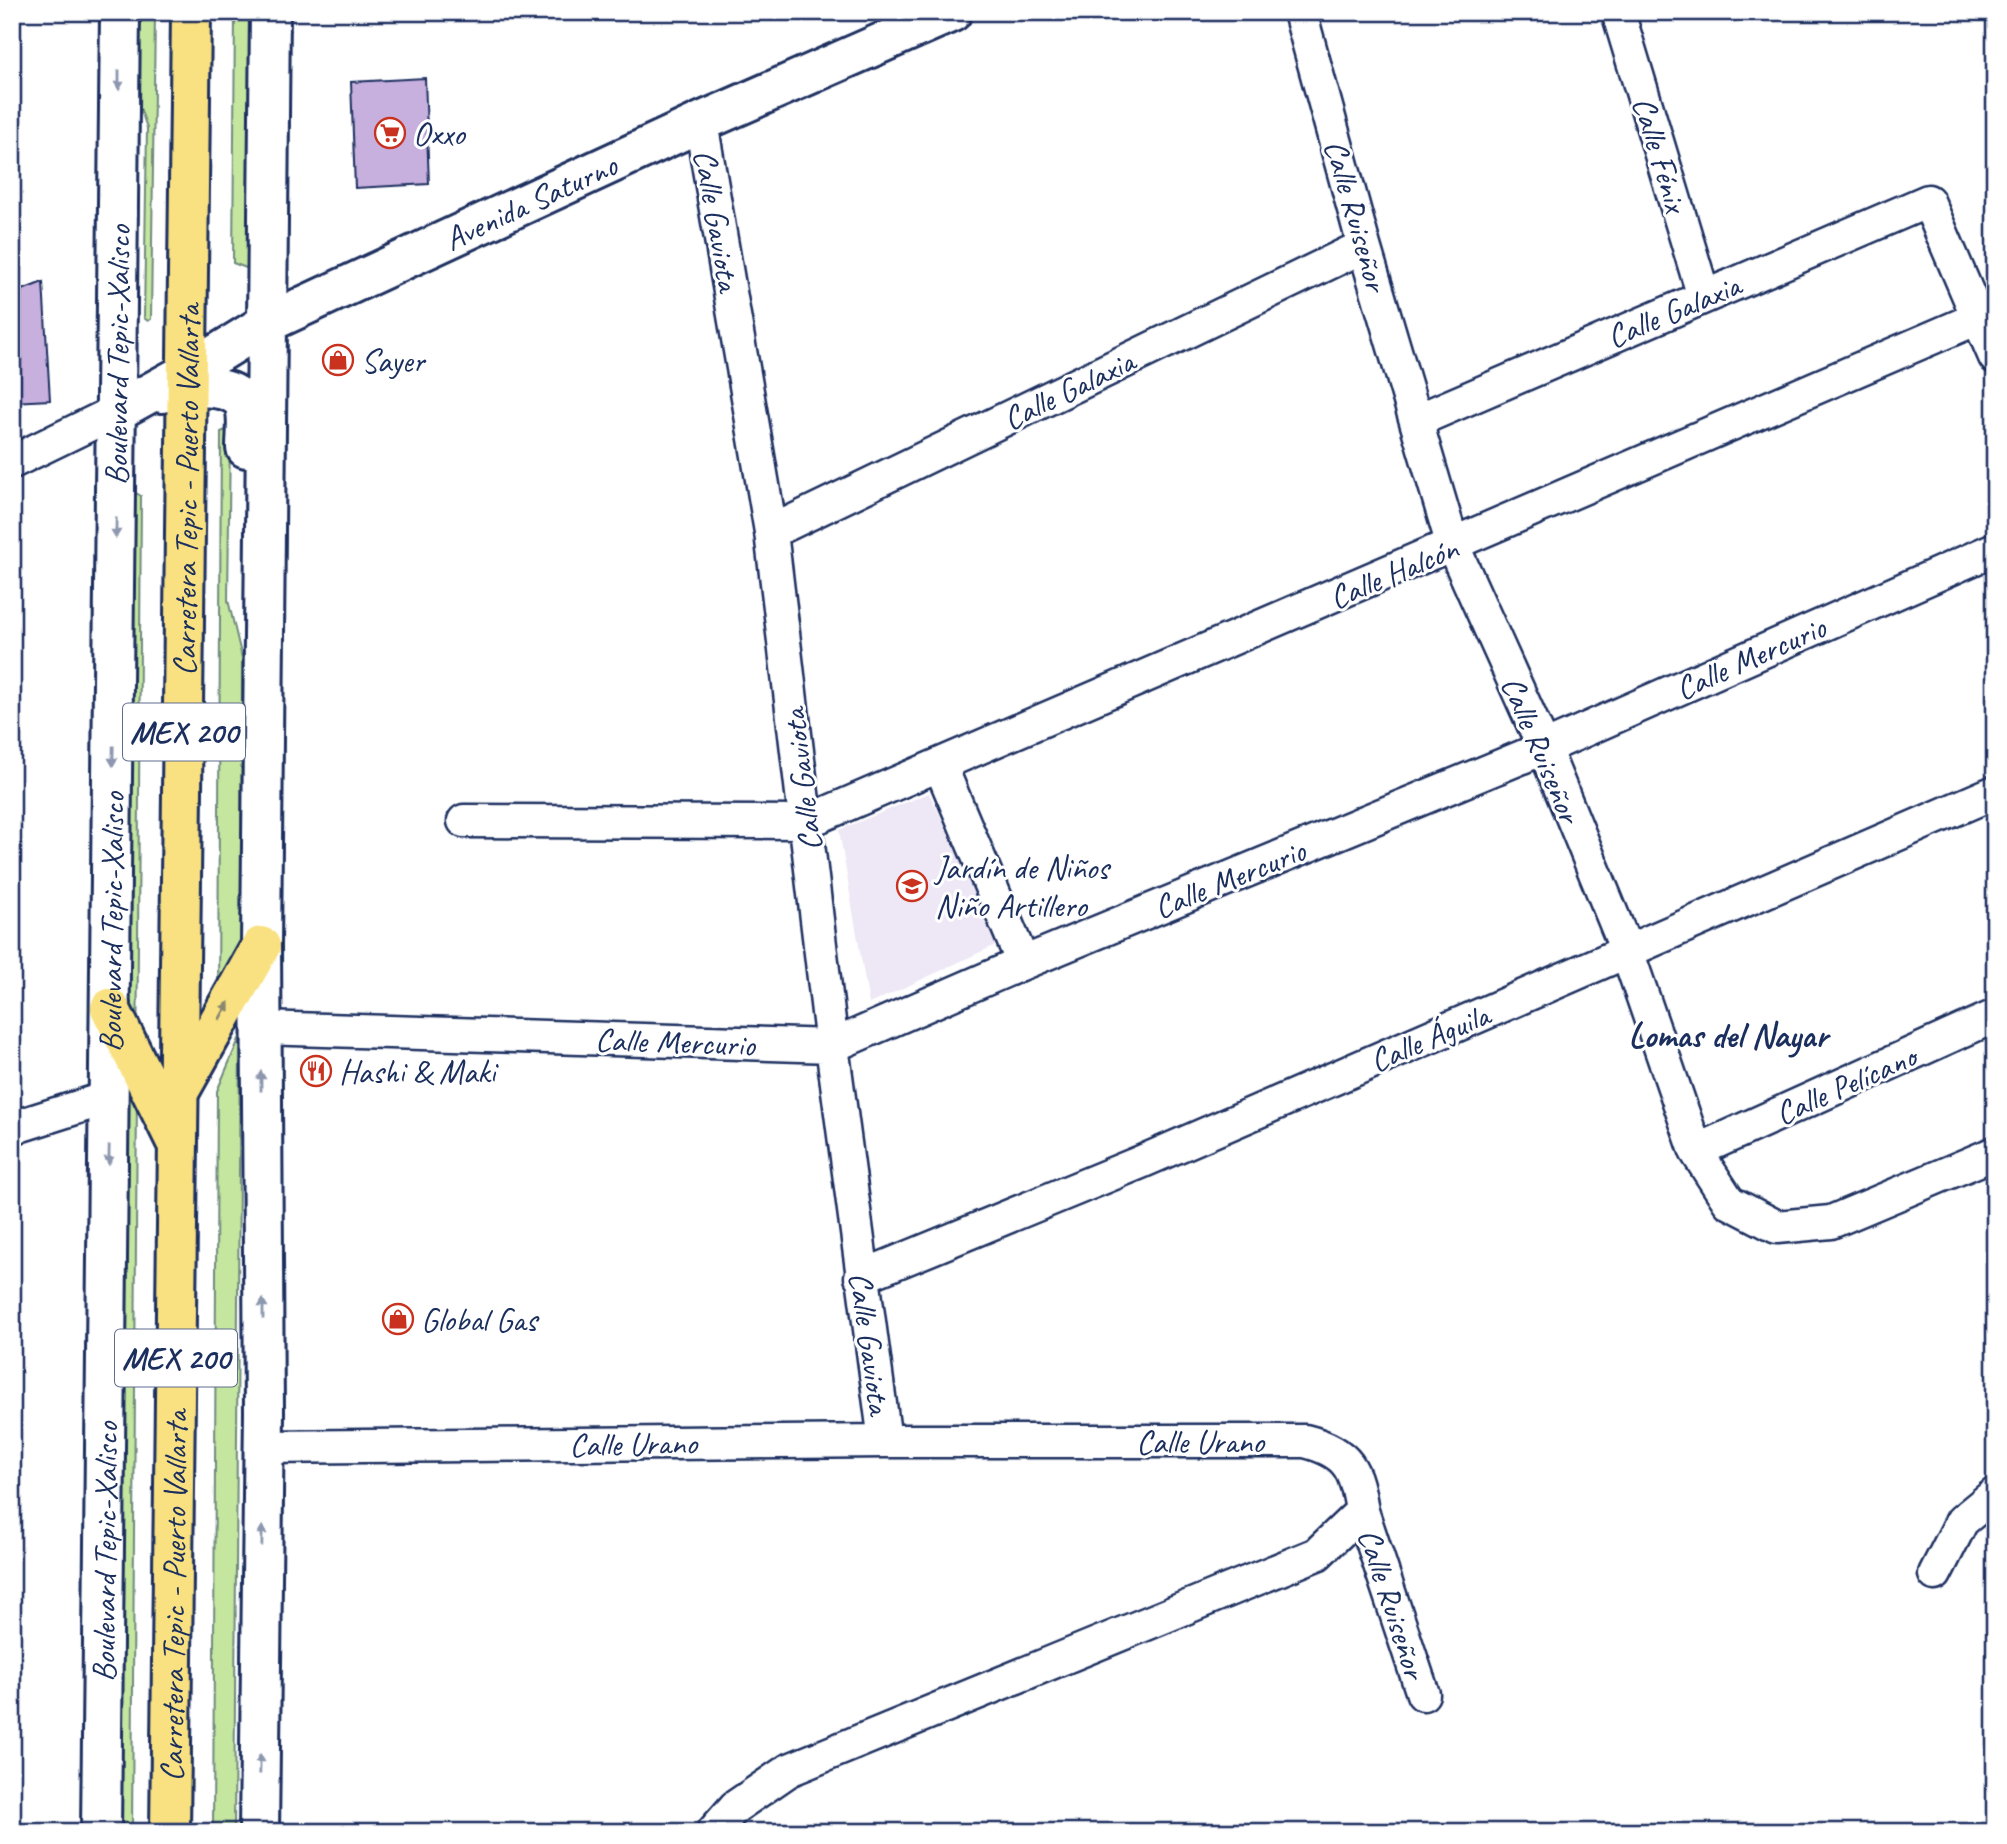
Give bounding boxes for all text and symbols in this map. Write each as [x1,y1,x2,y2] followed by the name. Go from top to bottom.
[113,70,125,92] one-way arrow
[1623,92,1698,220] street label: Calle Fénix
[413,113,467,155] place label: Oxxo
[373,116,407,150] supermarket icon: Oxxo
[1314,135,1398,299] street label: Calle Ruiseñor
[438,143,625,260] street label: Avenida Saturno
[684,146,751,297] street label: Calle Gaviota
[95,224,140,485] street label: Boulevard Tepic-Xalisco
[1600,263,1749,358] street label: Calle Galaxia
[163,302,210,676] street label: Carretera Tepic - Puerto Vallarta
[996,339,1143,440] street label: Calle Galaxia
[361,340,426,382] place label: Sayer
[321,343,355,377] shop icon: Sayer
[110,518,122,540] one-way arrow
[1323,527,1465,619] street label: Calle Halcón
[1669,606,1833,710] street label: Calle Mercurio
[1491,670,1592,832] street label: Calle Ruiseñor
[123,704,245,760] road number: MEX 200
[772,704,832,853] street label: Calle Gaviota
[107,745,119,767] one-way arrow
[89,791,134,1052] street label: Boulevard Tepic-Xalisco
[1147,829,1313,928] street label: Calle Mercurio
[933,847,1111,927] place label: Jardín de Niños Niño Artillero
[895,869,929,903] school or university icon: Jardín de Niños Niño Artillero
[1363,993,1498,1082] street label: Calle Águila
[218,1001,230,1021] one-way arrow
[1628,1013,1831,1058] district label: Lomas del Nayar
[594,1018,757,1066] street label: Calle Mercurio
[1768,1034,1925,1135] street label: Calle Pelícano
[339,1051,499,1093] place label: Hashi & Maki
[299,1054,333,1088] restaurant icon: Hashi & Maki
[255,1070,267,1092] one-way arrow
[103,1144,115,1166] one-way arrow
[839,1269,901,1419] street label: Calle Gaviota
[257,1297,269,1319] one-way arrow
[421,1299,539,1341] place label: Global Gas
[381,1302,415,1336] shop icon: Global Gas
[115,1330,237,1386] road number: MEX 200
[151,1408,197,1782] street label: Carretera Tepic - Puerto Vallarta
[83,1421,127,1682] street label: Boulevard Tepic-Xalisco
[1136,1421,1266,1463] street label: Calle Urano
[569,1422,700,1466] street label: Calle Urano
[1348,1523,1437,1686] street label: Calle Ruiseñor
[256,1525,268,1547] one-way arrow
[254,1752,266,1774] one-way arrow

